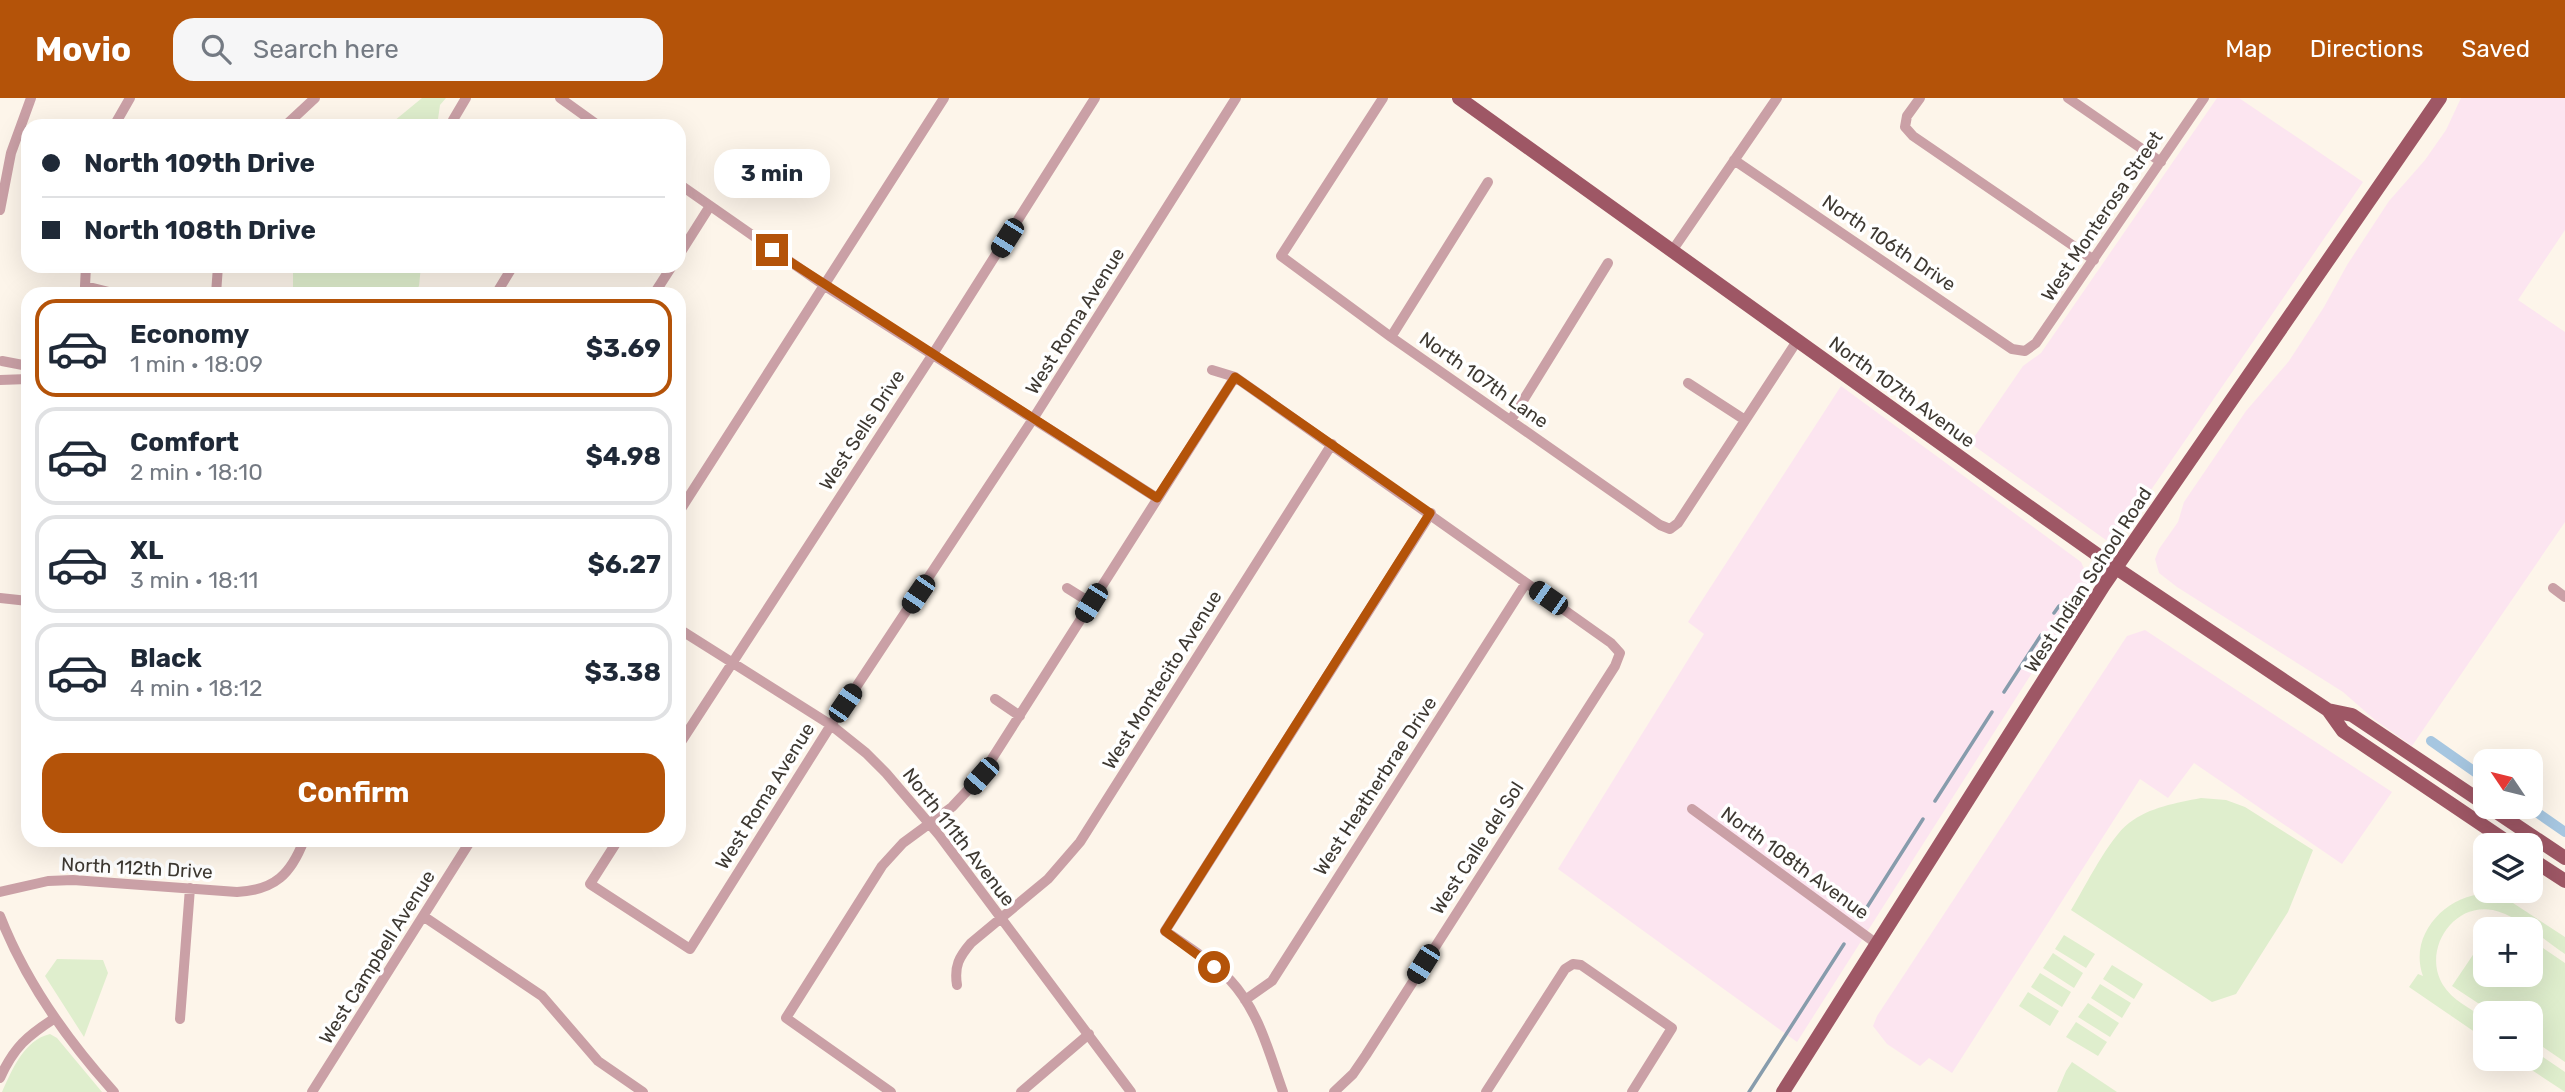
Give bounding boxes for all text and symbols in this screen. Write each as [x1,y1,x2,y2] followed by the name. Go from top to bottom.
[173,18,663,81] search box
[35,30,131,69] text: Movio
[197,30,235,68] icon: search
[253,34,399,65] text: Search here
[2225,35,2272,63] text: Map
[2310,35,2423,63] text: Directions
[2461,35,2530,63] text: Saved
[2036,126,2168,305] street label: West Monterosa Street
[84,148,315,179] text: North 109th Drive
[714,149,830,198] callout: 3 min
[741,159,803,187] text: 3 min
[1818,190,1960,296] street label: North 106th Drive
[84,215,316,246] text: North 108th Drive
[987,215,1028,261] car
[756,234,788,266] route end
[1021,243,1129,399] street label: West Roma Avenue
[46,317,109,380] icon: car
[130,319,249,350] text: Economy
[1415,327,1553,433] street label: North 107th Lane
[1825,331,1979,453] street label: North 107th Avenue
[586,333,661,364] text: $3.69
[130,350,263,378] text: 1 min · 18:09
[815,365,909,495] street label: West Sells Drive
[46,425,109,488] icon: car
[130,427,239,458] text: Comfort
[585,441,661,472] text: $4.98
[130,458,263,486] text: 2 min · 18:10
[2019,483,2157,677] street label: West Indian School Road
[46,533,109,596] icon: car
[130,535,163,566] text: XL
[588,549,661,580] text: $6.27
[130,566,258,594] text: 3 min · 18:11
[898,571,939,617] car
[1525,577,1572,619] car
[1071,580,1112,626] car
[1097,586,1227,774] street label: West Montecito Avenue
[46,641,109,704] icon: car
[130,643,202,674] text: Black
[584,657,661,688] text: $3.38
[130,674,262,702] text: 4 min · 18:12
[825,680,866,726] car
[1309,692,1441,880] street label: West Heatherbrae Drive
[711,718,819,874] street label: West Roma Avenue
[2473,749,2543,819] north arrow
[2473,749,2543,1071] map controls
[42,753,665,833] button: Confirm
[960,753,1003,799] car
[898,763,1020,911] street label: North 111th Avenue
[1426,777,1528,919] street label: West Calle del Sol
[1717,802,1873,924] street label: North 108th Avenue
[2473,833,2543,903] button: layers
[61,853,213,883] street label: North 112th Drive
[314,866,440,1048] street label: West Campbell Avenue
[2473,917,2543,987] button: +
[1403,941,1444,987] car
[1198,951,1230,983] route start
[2473,1001,2543,1071] button: −

